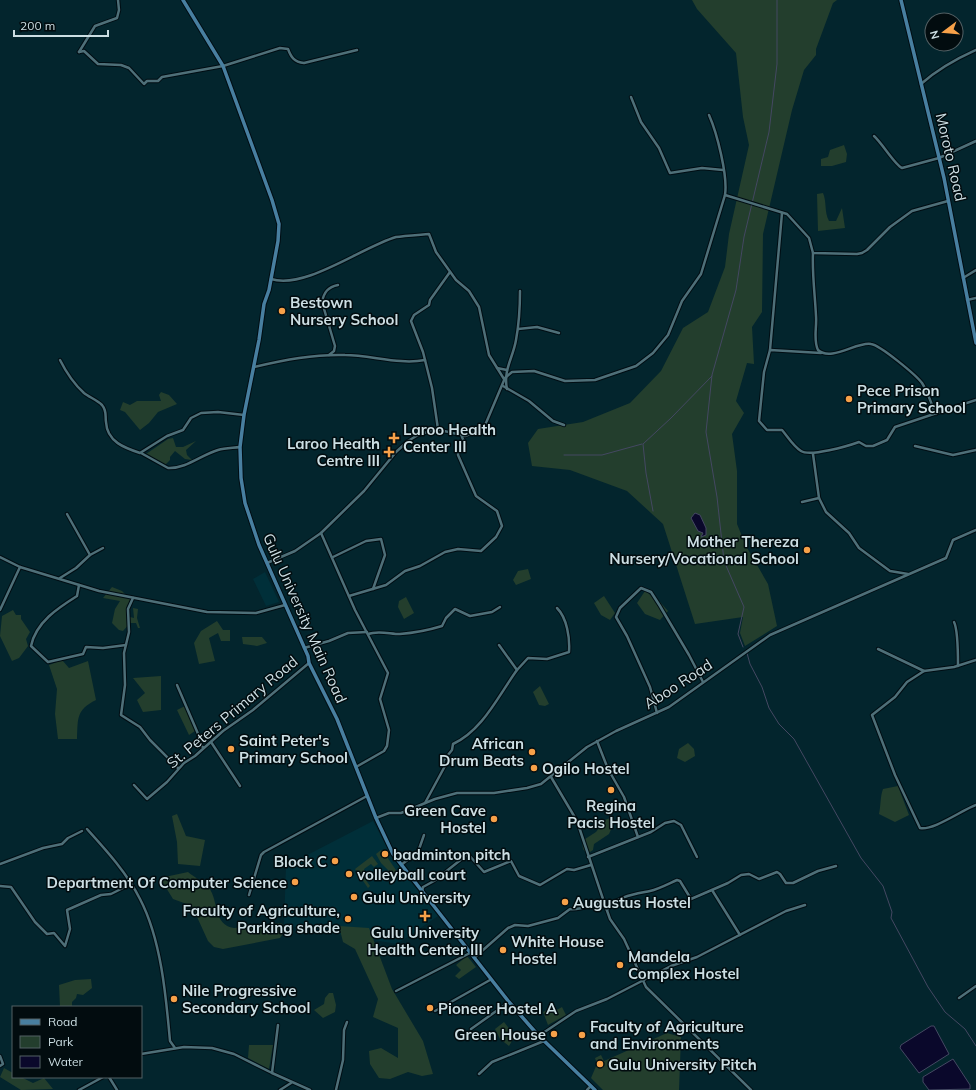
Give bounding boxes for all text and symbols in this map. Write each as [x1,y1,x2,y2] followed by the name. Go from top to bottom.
[14,12,108,38] scale bar
[924,12,964,52] north arrow
[20,18,55,33] text: 200 m
[927,29,942,41] text: N
[932,111,970,203] street label: Moroto Road
[290,293,398,329] place label: Bestown Nursery School
[277,306,287,316] marker: Bestown Nursery School
[857,381,966,417] place label: Pece Prison Primary School
[844,394,854,404] marker: Pece Prison Primary School
[403,420,496,456] place label: Laroo Health Center III
[388,432,400,444] marker: Laroo Health Center III
[287,434,380,470] place label: Laroo Health Centre III
[383,446,395,458] marker: Laroo Health Centre III
[259,530,351,706] street label: Gulu University Main Road
[609,532,799,568] place label: Mother Thereza Nursery/Vocational School
[802,545,812,555] marker: Mother Thereza Nursery/Vocational School
[163,652,301,772] street label: St. Peters Primary Road
[640,655,716,713] street label: Aboo Road
[239,731,348,767] place label: Saint Peter's Primary School
[439,734,524,770] place label: African Drum Beats
[226,744,236,754] marker: Saint Peter's Primary School
[527,747,537,757] marker: African Drum Beats
[542,759,630,778] place label: Ogilo Hostel
[529,763,539,773] marker: Ogilo Hostel
[606,785,616,795] marker: Regina Pacis Hostel
[567,796,655,832] place label: Regina Pacis Hostel
[404,801,486,837] place label: Green Cave Hostel
[489,814,499,824] marker: Green Cave Hostel
[393,845,510,864] place label: badminton pitch
[380,849,390,859] marker: badminton pitch
[274,852,327,871] place label: Block C
[330,856,340,866] marker: Block C
[356,865,466,884] place label: volleyball court
[344,869,354,879] marker: volleyball court
[47,873,287,892] place label: Department Of Computer Science
[290,877,300,887] marker: Department Of Computer Science
[362,888,471,907] place label: Gulu University
[349,892,359,902] marker: Gulu University
[573,893,691,912] place label: Augustus Hostel
[560,897,570,907] marker: Augustus Hostel
[182,901,340,937] place label: Faculty of Agriculture, Parking shade
[419,910,431,922] marker: Gulu University Health Center III
[343,914,353,924] marker: Faculty of Agriculture, Parking shade
[367,923,483,959] place label: Gulu University Health Center III
[511,932,604,968] place label: White House Hostel
[498,945,508,955] marker: White House Hostel
[628,947,740,983] place label: Mandela Complex Hostel
[615,960,625,970] marker: Mandela Complex Hostel
[182,981,310,1017] place label: Nile Progressive Secondary School
[169,994,179,1004] marker: Nile Progressive Secondary School
[438,999,558,1018] place label: Pioneer Hostel A
[425,1003,435,1013] marker: Pioneer Hostel A
[12,1006,142,1078] legend
[48,1014,77,1029] text: Road
[590,1017,744,1053] place label: Faculty of Agriculture and Environments
[454,1025,546,1044] place label: Green House
[549,1029,559,1039] marker: Green House
[577,1030,587,1040] marker: Faculty of Agriculture and Environments
[48,1034,74,1049] text: Park
[48,1054,84,1069] text: Water
[608,1055,757,1074] place label: Gulu University Pitch
[595,1059,605,1069] marker: Gulu University Pitch

